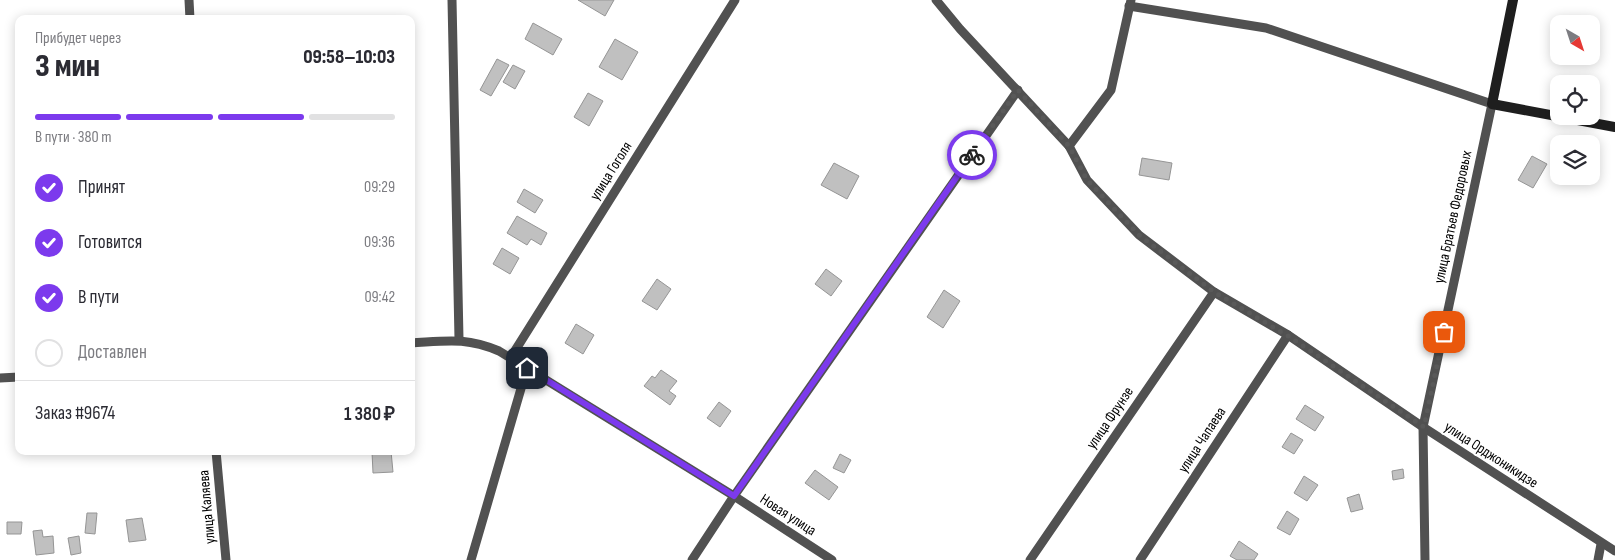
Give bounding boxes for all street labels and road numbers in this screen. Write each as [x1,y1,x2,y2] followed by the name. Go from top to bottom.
[586,138,636,204] street label: улица Гоголя
[1430,148,1476,285] street label: улица Братьев Федоровых
[1082,383,1138,453] street label: улица Фрунзе
[1174,403,1230,476] street label: улица Чапаева
[1440,418,1542,492] street label: улица Орджоникидзе
[194,469,220,545] street label: улица Каляева
[756,490,820,540] street label: Новая улица

